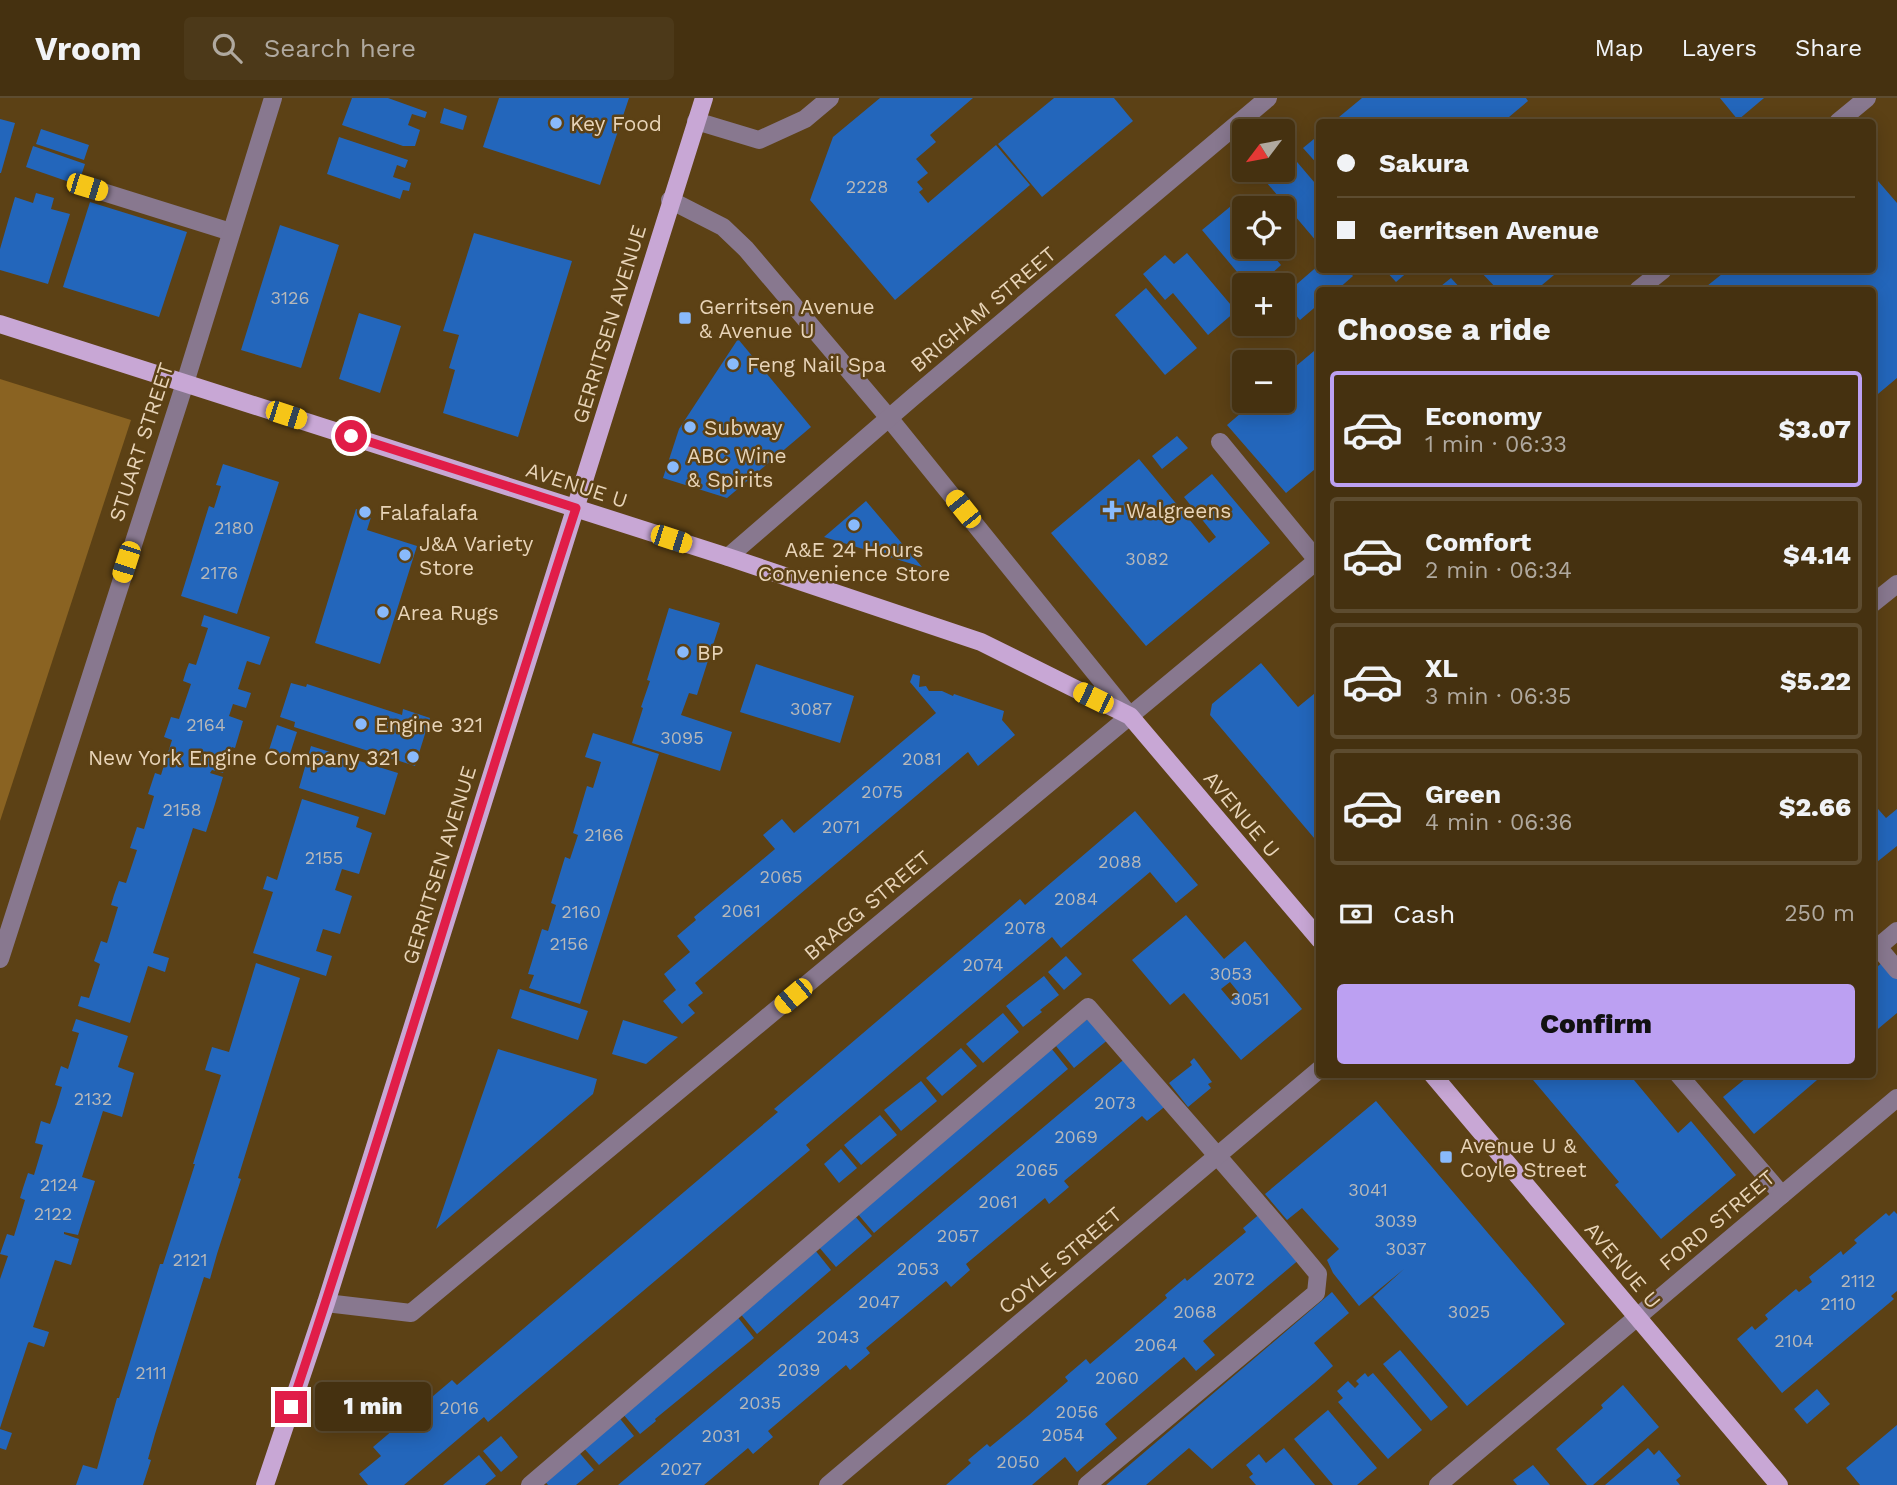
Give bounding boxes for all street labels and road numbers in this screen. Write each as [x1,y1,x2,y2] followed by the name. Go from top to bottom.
[567,222,651,426] street label: GERRITSEN AVENUE
[905,241,1061,377] street label: BRIGHAM STREET
[104,359,179,525] street label: STUART STREET
[523,457,631,513] street label: AVENUE U
[397,763,481,967] street label: GERRITSEN AVENUE
[1199,766,1285,862] street label: AVENUE U
[799,845,936,965] street label: BRAGG STREET
[1654,1164,1780,1276] street label: FORD STREET
[993,1201,1127,1319] street label: COYLE STREET
[1580,1217,1666,1313] street label: AVENUE U

